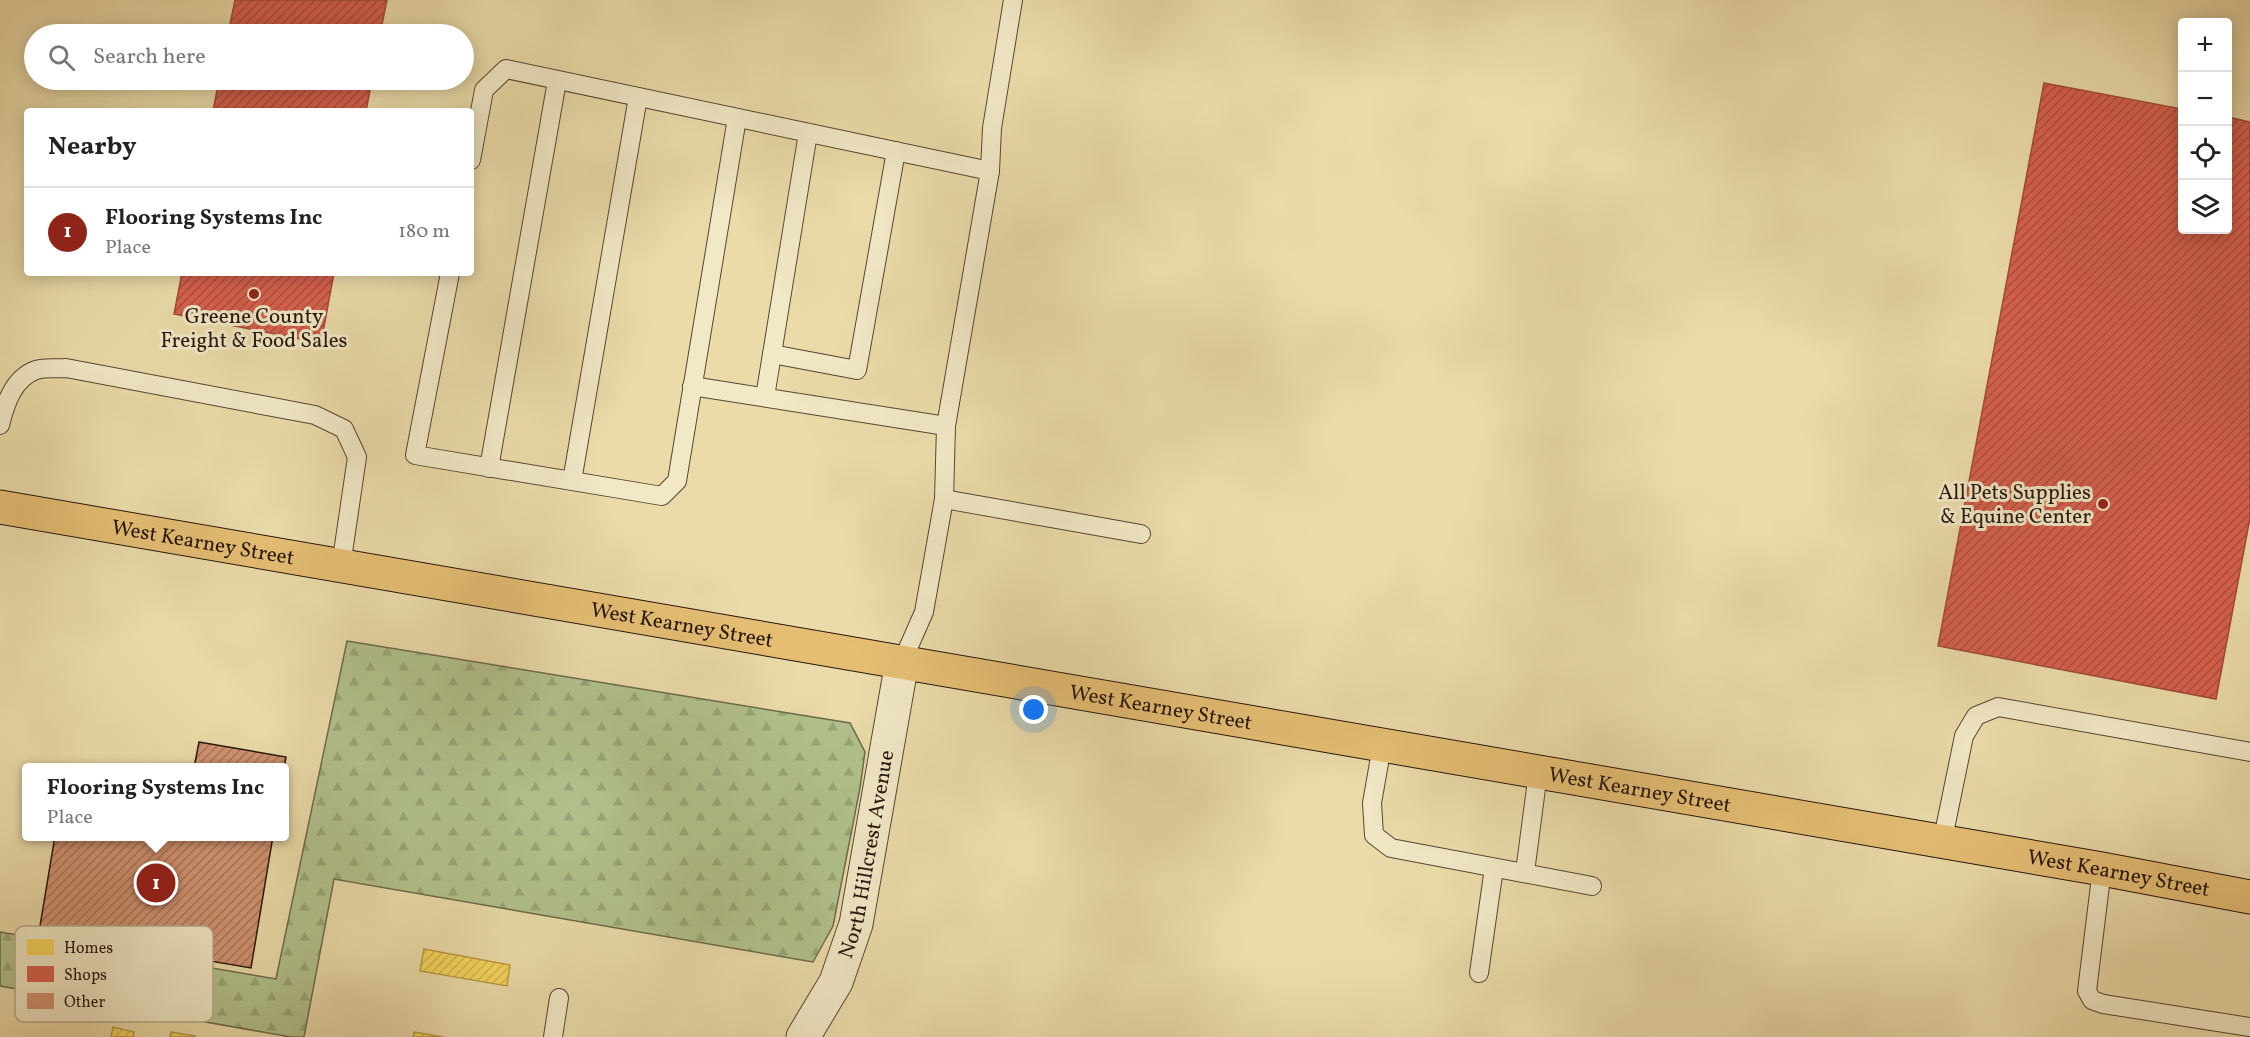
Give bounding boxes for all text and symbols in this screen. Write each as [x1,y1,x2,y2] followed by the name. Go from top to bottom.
[2178,18,2232,234] map controls
[2178,18,2232,72] button: +
[24,24,474,90] search box
[45,41,78,74] icon: search
[93,42,206,73] text: Search here
[2178,72,2232,126] button: −
[2178,126,2232,180] button: locate
[48,129,137,165] text: Nearby
[2178,180,2232,234] button: layers
[105,203,322,234] text: Flooring Systems Inc
[63,218,72,246] text: 1
[398,218,450,246] text: 180 m
[105,234,151,262] text: Place
[247,287,261,301] marker: Greene County Freight & Food Sales
[160,303,348,356] place label: Greene County Freight & Food Sales
[1938,479,2091,532] place label: All Pets Supplies & Equine Center
[2096,497,2110,511] marker: All Pets Supplies & Equine Center
[109,513,296,573] street label: West Kearney Street
[588,596,775,656] street label: West Kearney Street
[1067,678,1254,738] street label: West Kearney Street
[1019,695,1048,724] your location
[832,748,902,963] street label: North Hillcrest Avenue
[1546,761,1733,821] street label: West Kearney Street
[22,763,289,841] popup
[47,773,264,804] text: Flooring Systems Inc
[47,804,93,832] text: Place
[2025,843,2212,905] street label: West Kearney Street
[136,860,176,906] pin: 1
[15,926,213,1022] legend
[64,938,113,960] text: Homes
[64,965,107,987] text: Shops
[64,992,105,1014] text: Other

